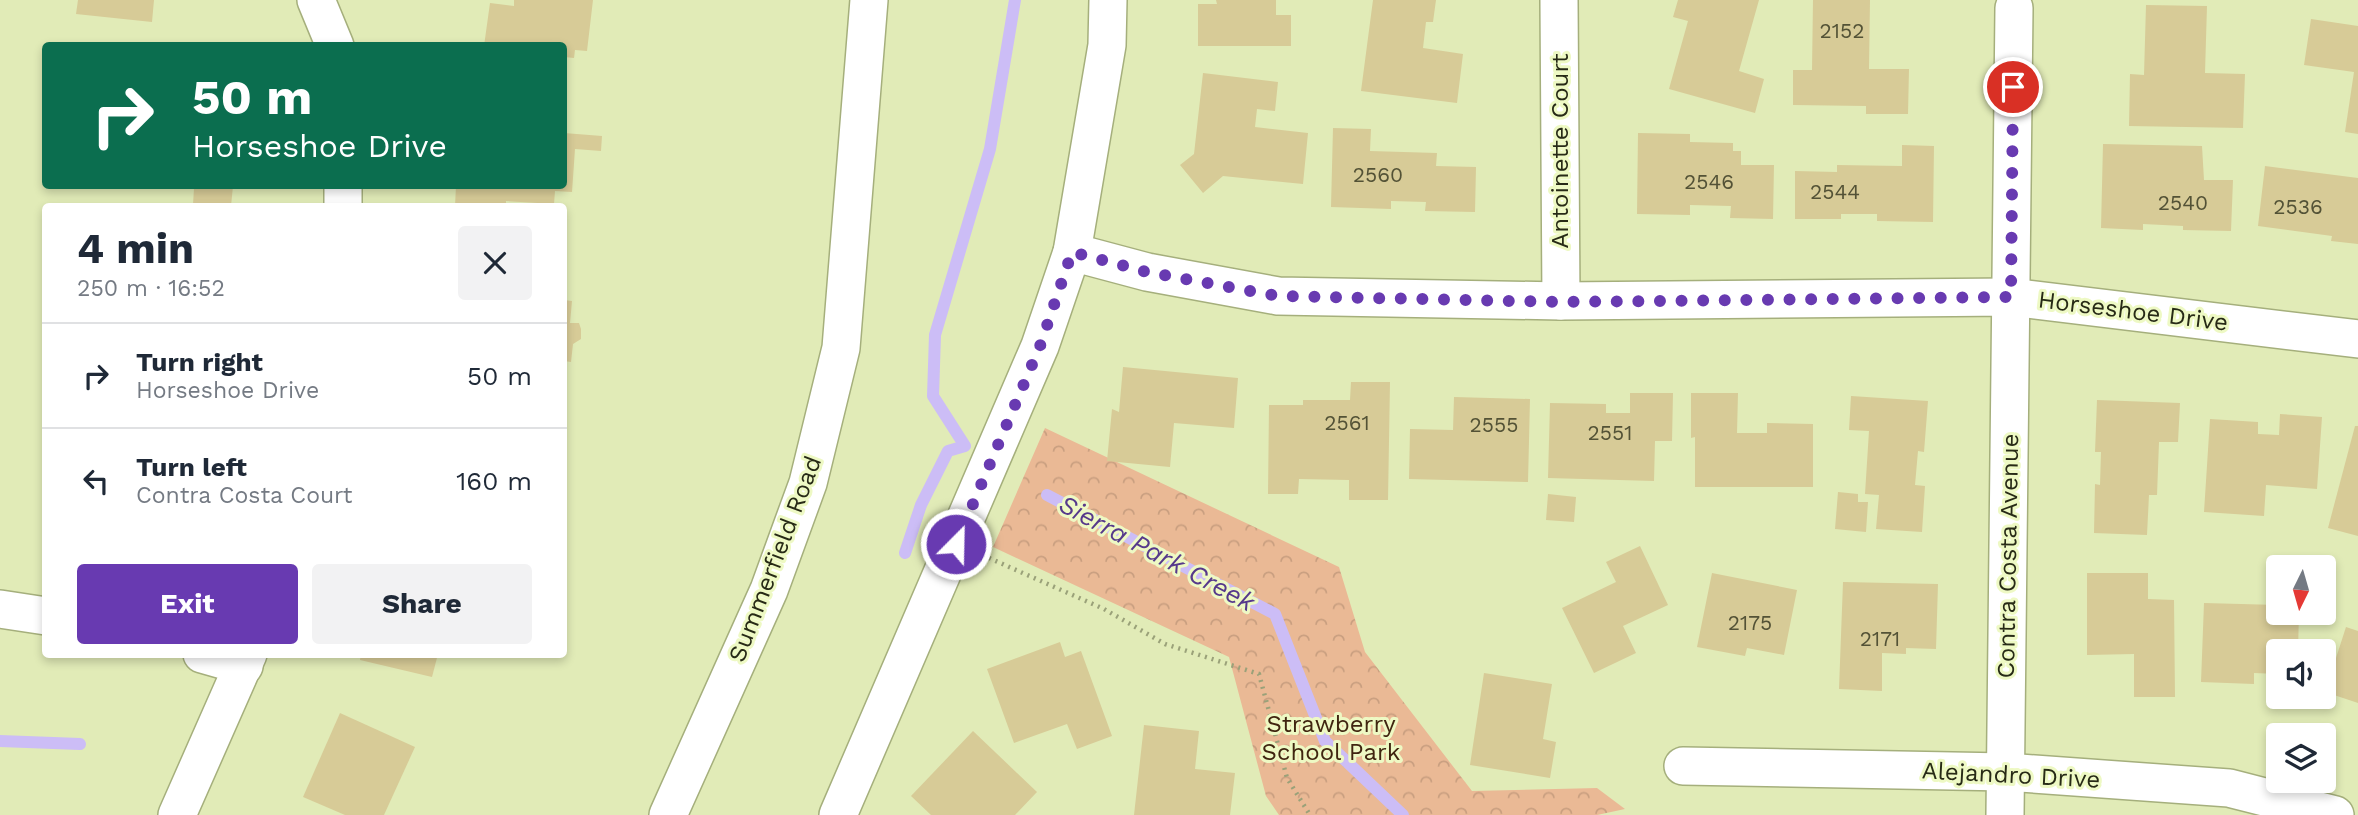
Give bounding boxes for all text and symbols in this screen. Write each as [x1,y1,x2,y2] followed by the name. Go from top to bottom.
[1820,18,1864,43] house number: 2152
[1546,53,1574,249] street label: Antoinette Court
[1983,57,2043,117] pin
[192,68,312,126] text: 50 m
[1994,68,2032,106] icon: arrive
[77,70,168,161] icon: right
[192,127,447,165] text: Horseshoe Drive
[1353,162,1403,187] house number: 2560
[1684,169,1734,194] house number: 2546
[1810,179,1860,204] house number: 2544
[2158,190,2208,215] house number: 2540
[2273,194,2323,219] house number: 2536
[77,224,194,273] text: 4 min
[458,226,532,300] button: close
[77,275,225,302] text: 250 m · 16:52
[2036,285,2230,337] street label: Horseshoe Drive
[136,347,263,377] text: Turn right
[77,357,115,395] icon: right
[467,361,532,391] text: 50 m
[136,377,319,404] text: Horseshoe Drive
[1324,410,1370,435] house number: 2561
[1470,412,1518,437] house number: 2555
[1588,420,1632,445] house number: 2551
[1992,433,2024,679] street label: Contra Costa Avenue
[136,452,247,482] text: Turn left
[723,452,827,666] street label: Summerfield Road
[77,462,115,500] icon: left
[456,466,532,496] text: 160 m
[136,482,352,509] text: Contra Costa Court
[1054,489,1261,618] water label: Sierra Park Creek
[919,507,993,581] position arrow
[2266,555,2336,625] north arrow
[2266,555,2336,793] map controls
[77,564,298,644] button: Exit
[312,564,532,644] button: Share
[1728,610,1772,635] house number: 2175
[1860,626,1900,651] house number: 2171
[2266,639,2336,709] button: sound
[1262,710,1401,766] park label: Strawberry School Park
[2266,723,2336,793] button: layers
[1921,756,2101,794] street label: Alejandro Drive

